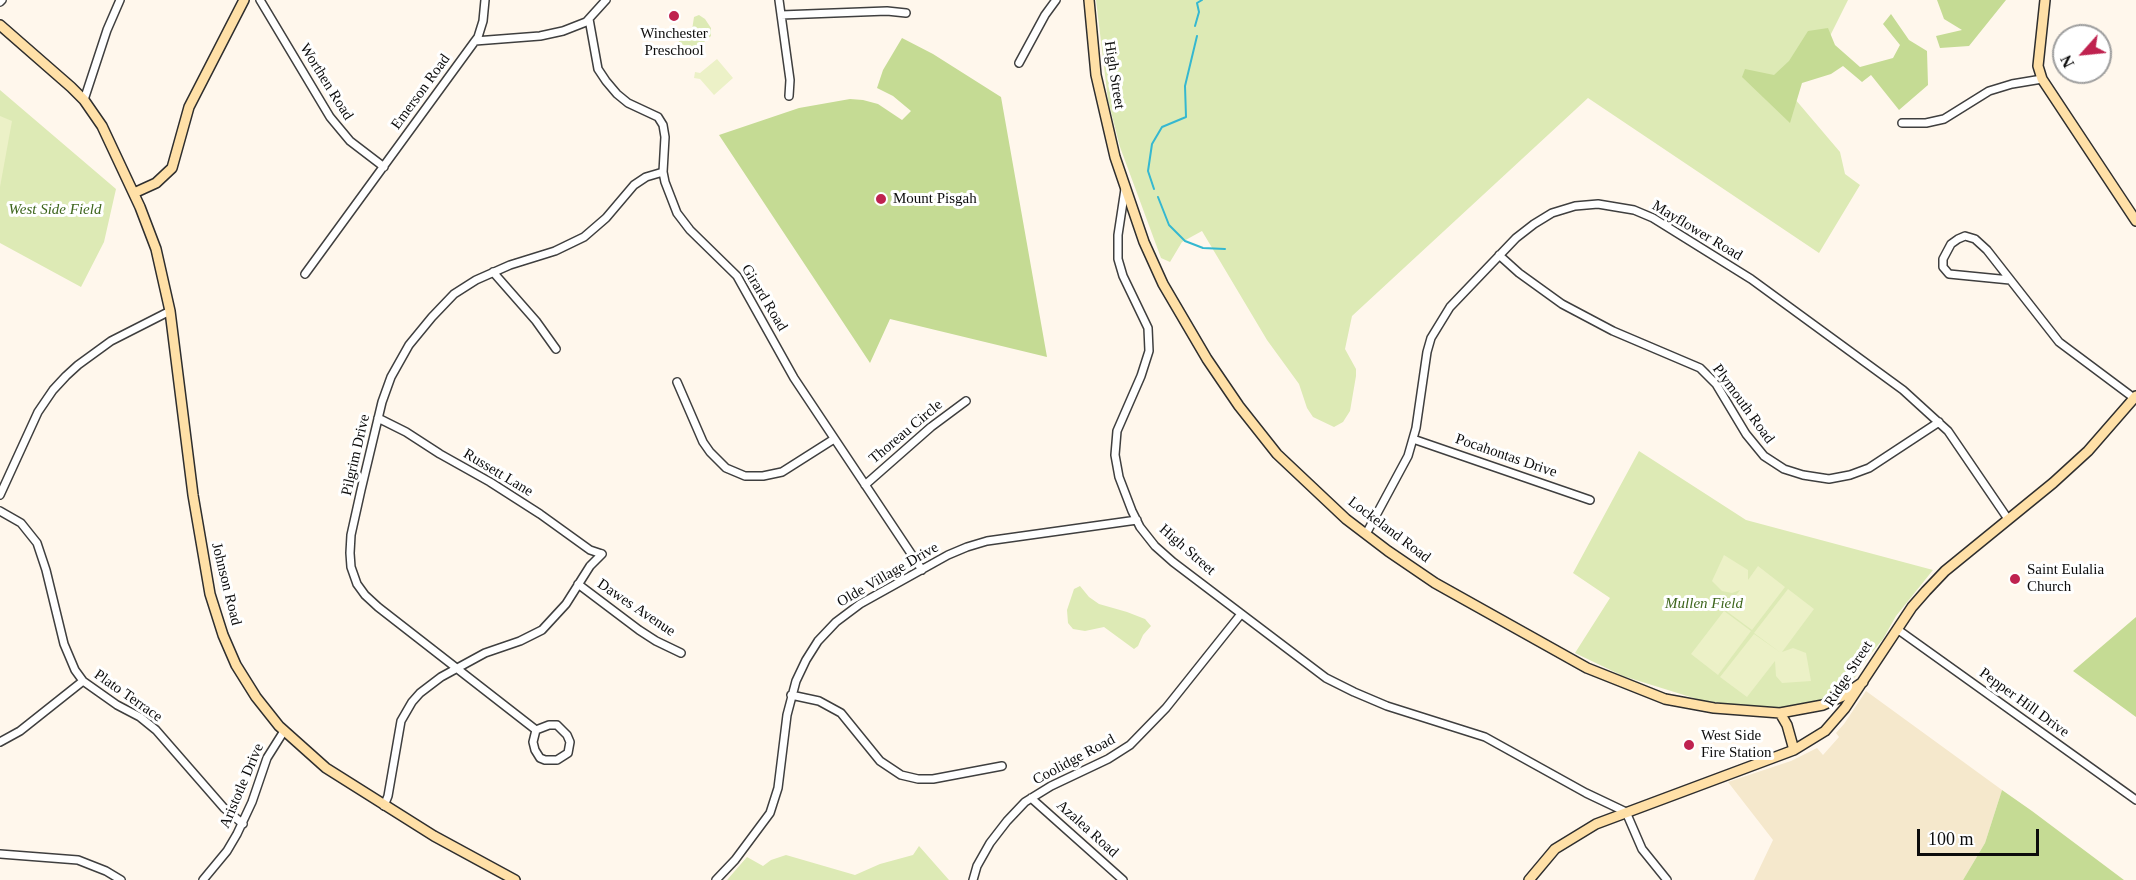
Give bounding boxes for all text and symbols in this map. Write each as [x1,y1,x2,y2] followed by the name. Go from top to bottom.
[667,9,681,23] marker: Winchester Preschool
[2052,24,2112,84] north arrow
[640,25,708,60] place label: Winchester Preschool
[295,40,357,124] street label: Worthen Road
[1100,40,1128,110] street label: High Street
[388,51,454,133] street label: Emerson Road
[2057,52,2077,71] text: N
[893,190,977,208] place label: Mount Pisgah
[874,192,888,206] marker: Mount Pisgah
[1649,197,1745,265] street label: Mayflower Road
[9,201,101,219] park label: West Side Field
[737,261,791,335] street label: Girard Road
[1708,361,1778,447] street label: Plymouth Road
[866,396,946,468] street label: Thoreau Circle
[338,413,374,497] street label: Pilgrim Drive
[1453,430,1559,482] street label: Pocahontas Drive
[460,445,536,501] street label: Russett Lane
[1344,493,1434,567] street label: Lockeland Road
[1155,521,1219,579] street label: High Street
[834,539,942,611] street label: Olde Village Drive
[207,541,245,627] street label: Johnson Road
[2027,561,2104,596] place label: Saint Eulalia Church
[2008,572,2022,586] marker: Saint Eulalia Church
[594,575,678,641] street label: Dawes Avenue
[1665,595,1743,613] park label: Mullen Field
[1821,638,1877,710] street label: Ridge Street
[1976,664,2072,742] street label: Pepper Hill Drive
[90,666,166,726] street label: Plato Terrace
[1701,727,1771,762] place label: West Side Fire Station
[1030,731,1118,789] street label: Coolidge Road
[1682,738,1696,752] marker: West Side Fire Station
[216,741,268,831] street label: Aristotle Drive
[1052,797,1122,861] street label: Azalea Road
[1920,817,2042,855] scale bar
[1928,829,1974,849] text: 100 m

